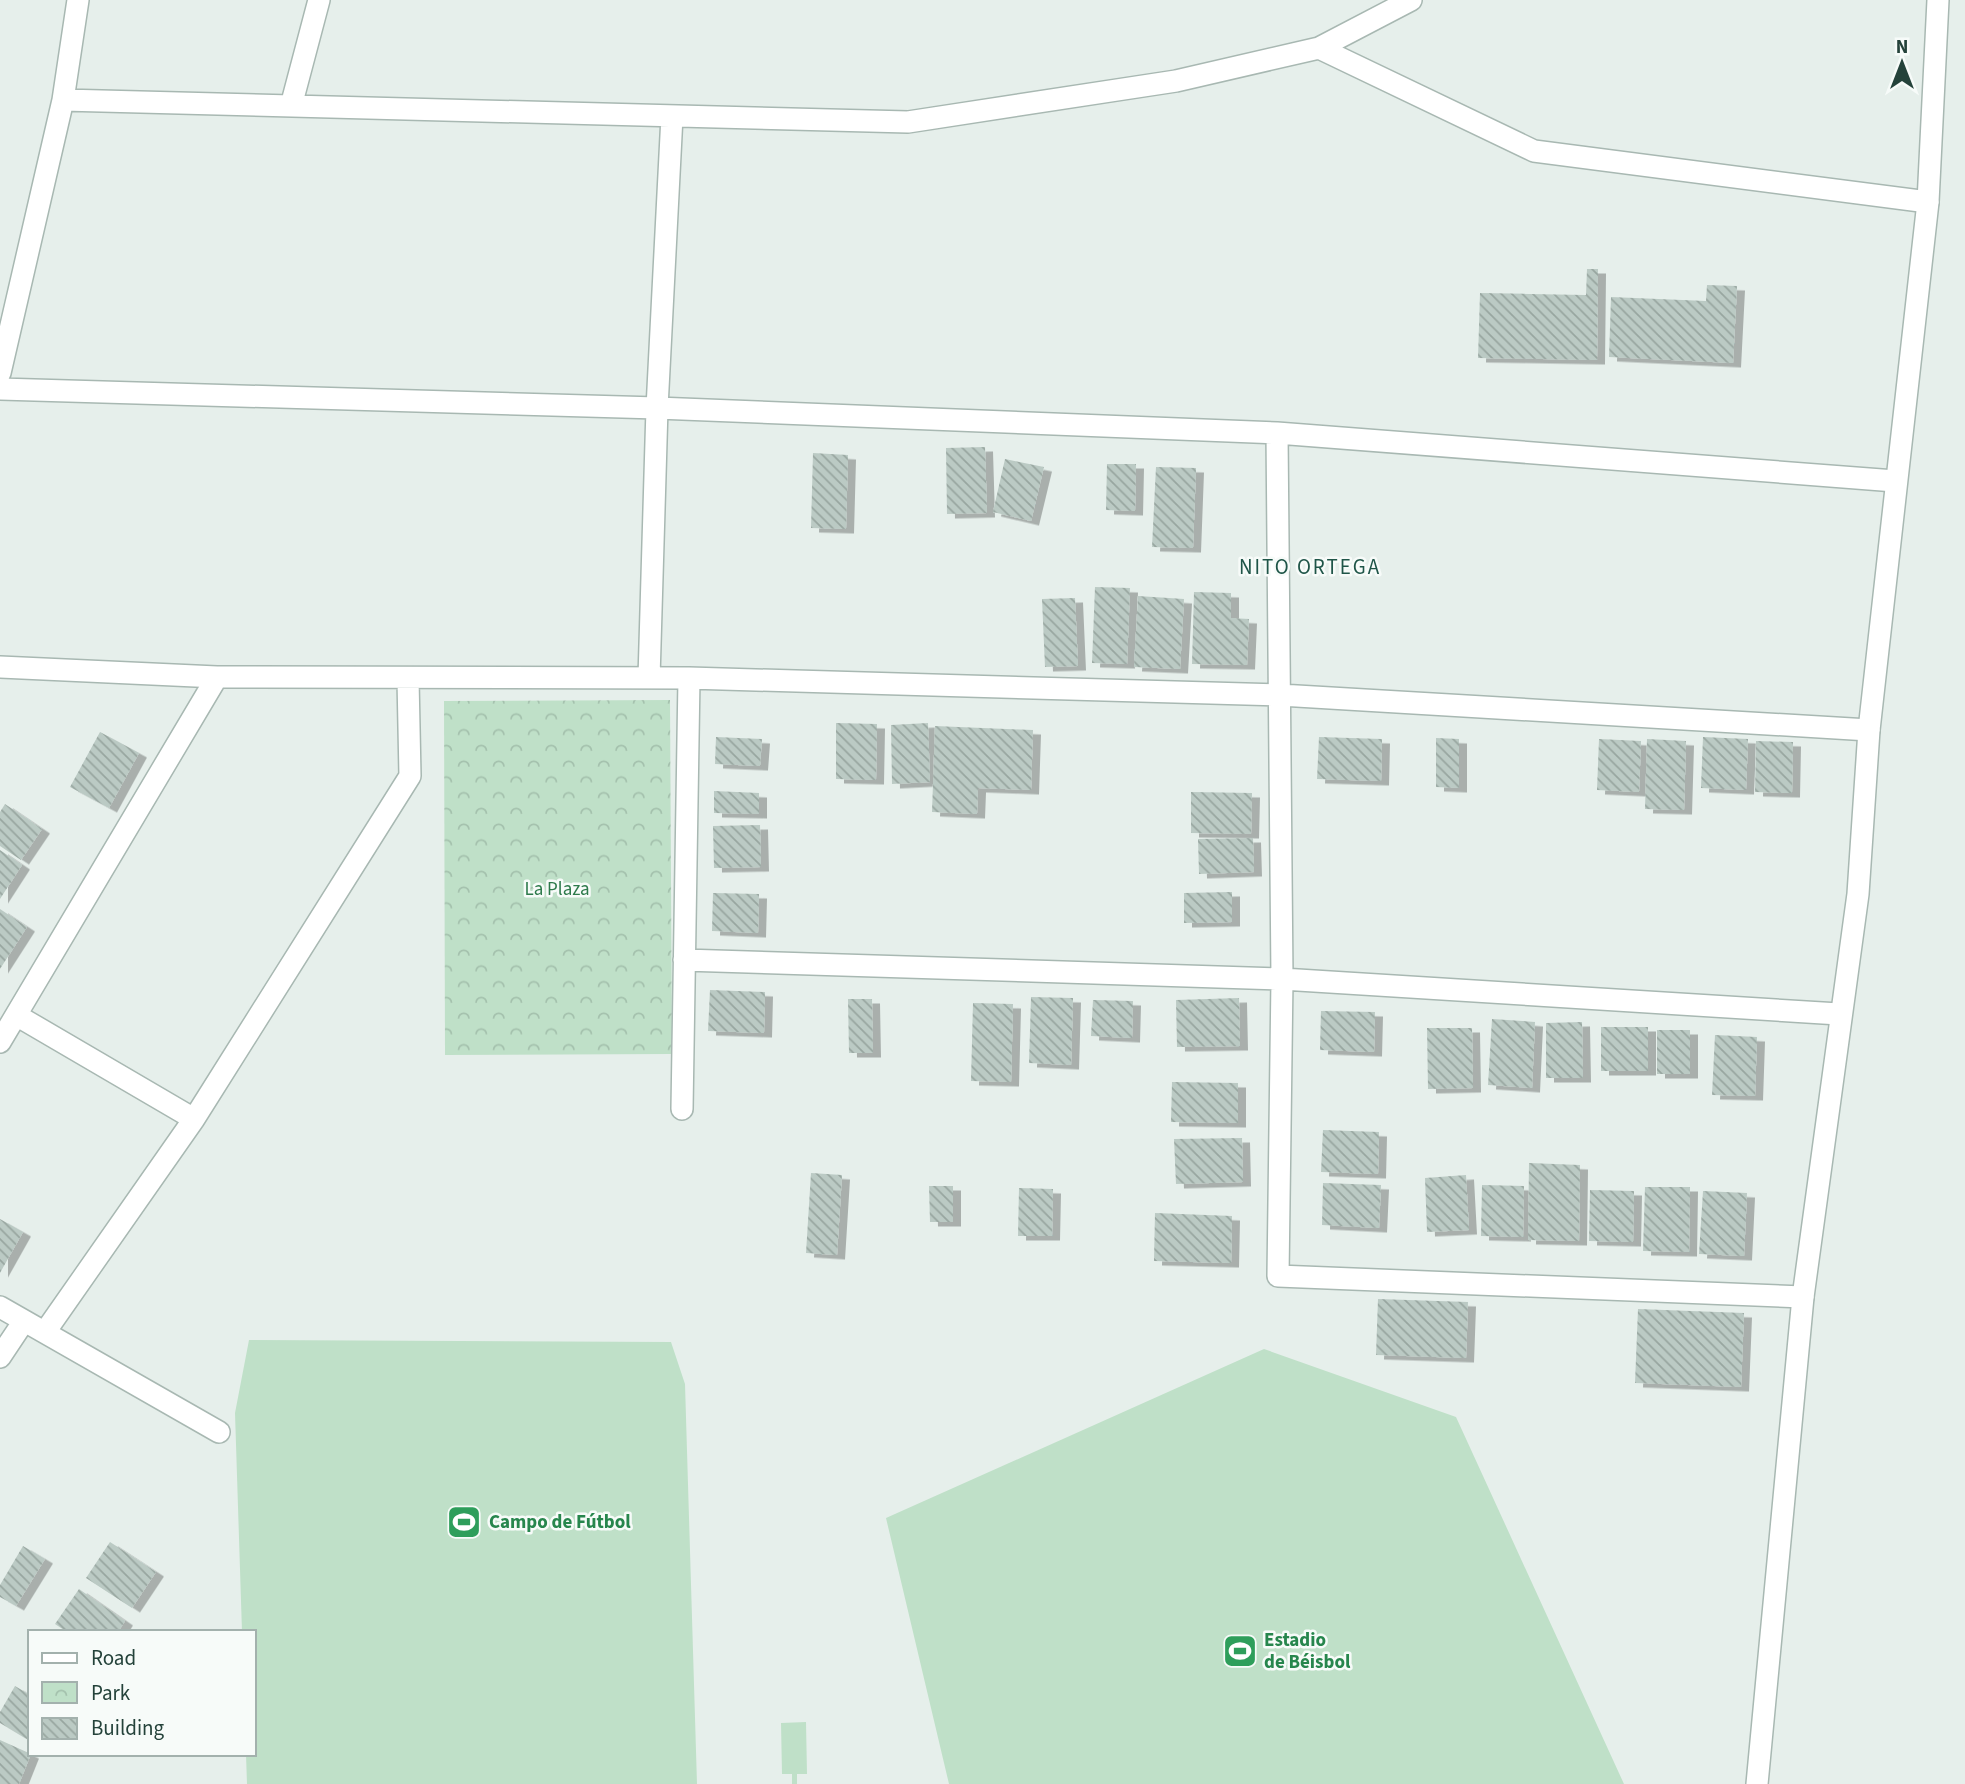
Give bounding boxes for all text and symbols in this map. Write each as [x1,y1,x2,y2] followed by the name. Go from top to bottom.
[1867,28,1937,98] north arrow
[1896,34,1908,61] text: N
[1239,552,1381,582] district label: NITO ORTEGA
[524,876,590,903] park label: La Plaza
[445,1503,483,1541] sports icon: Campo de Fútbol
[489,1509,631,1536] place label: Campo de Fútbol
[1264,1627,1351,1676] place label: Estadio de Béisbol
[28,1630,256,1756] legend
[1221,1632,1259,1670] sports icon: Estadio de Béisbol
[91,1643,136,1673] text: Road
[91,1678,131,1708] text: Park
[91,1713,165,1743] text: Building

